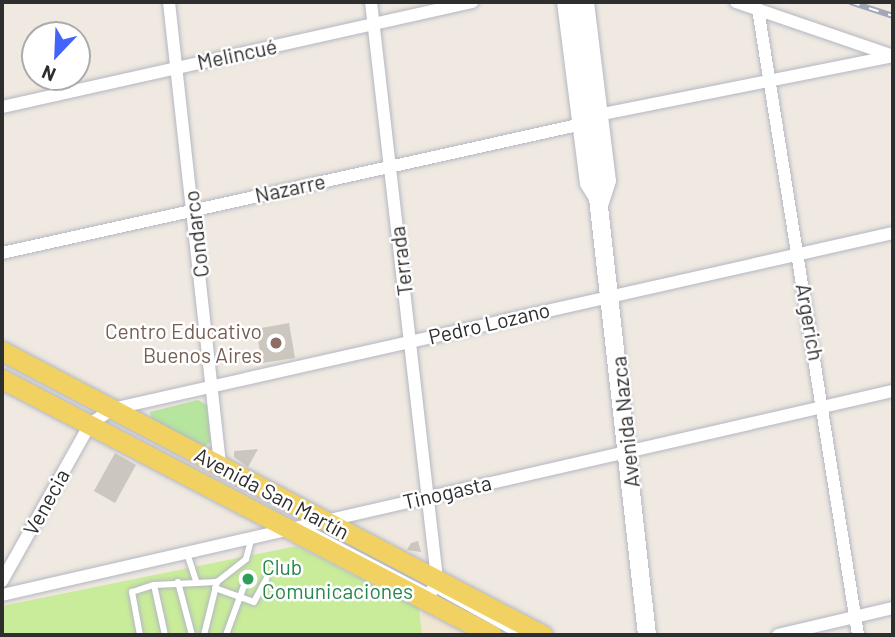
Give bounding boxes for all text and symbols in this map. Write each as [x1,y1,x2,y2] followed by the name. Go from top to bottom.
[21,21,91,91] north arrow
[195,33,279,75] street label: Melincué
[38,61,59,87] text: N
[252,168,328,208] street label: Nazarre
[178,189,214,279] street label: Condarco
[384,225,418,297] street label: Terrada
[791,282,829,362] street label: Argerich
[426,297,552,349] street label: Pedro Lozano
[105,318,262,368] place label: Centro Educativo Buenos Aires
[268,335,284,351] marker: Centro Educativo Buenos Aires
[606,355,644,489] street label: Avenida Nazca
[190,442,354,544] street label: Avenida San Martín
[18,464,74,540] street label: Venecia
[400,470,494,514] street label: Tinogasta
[262,554,413,604] place label: Club Comunicaciones
[240,571,256,587] marker: Club Comunicaciones

